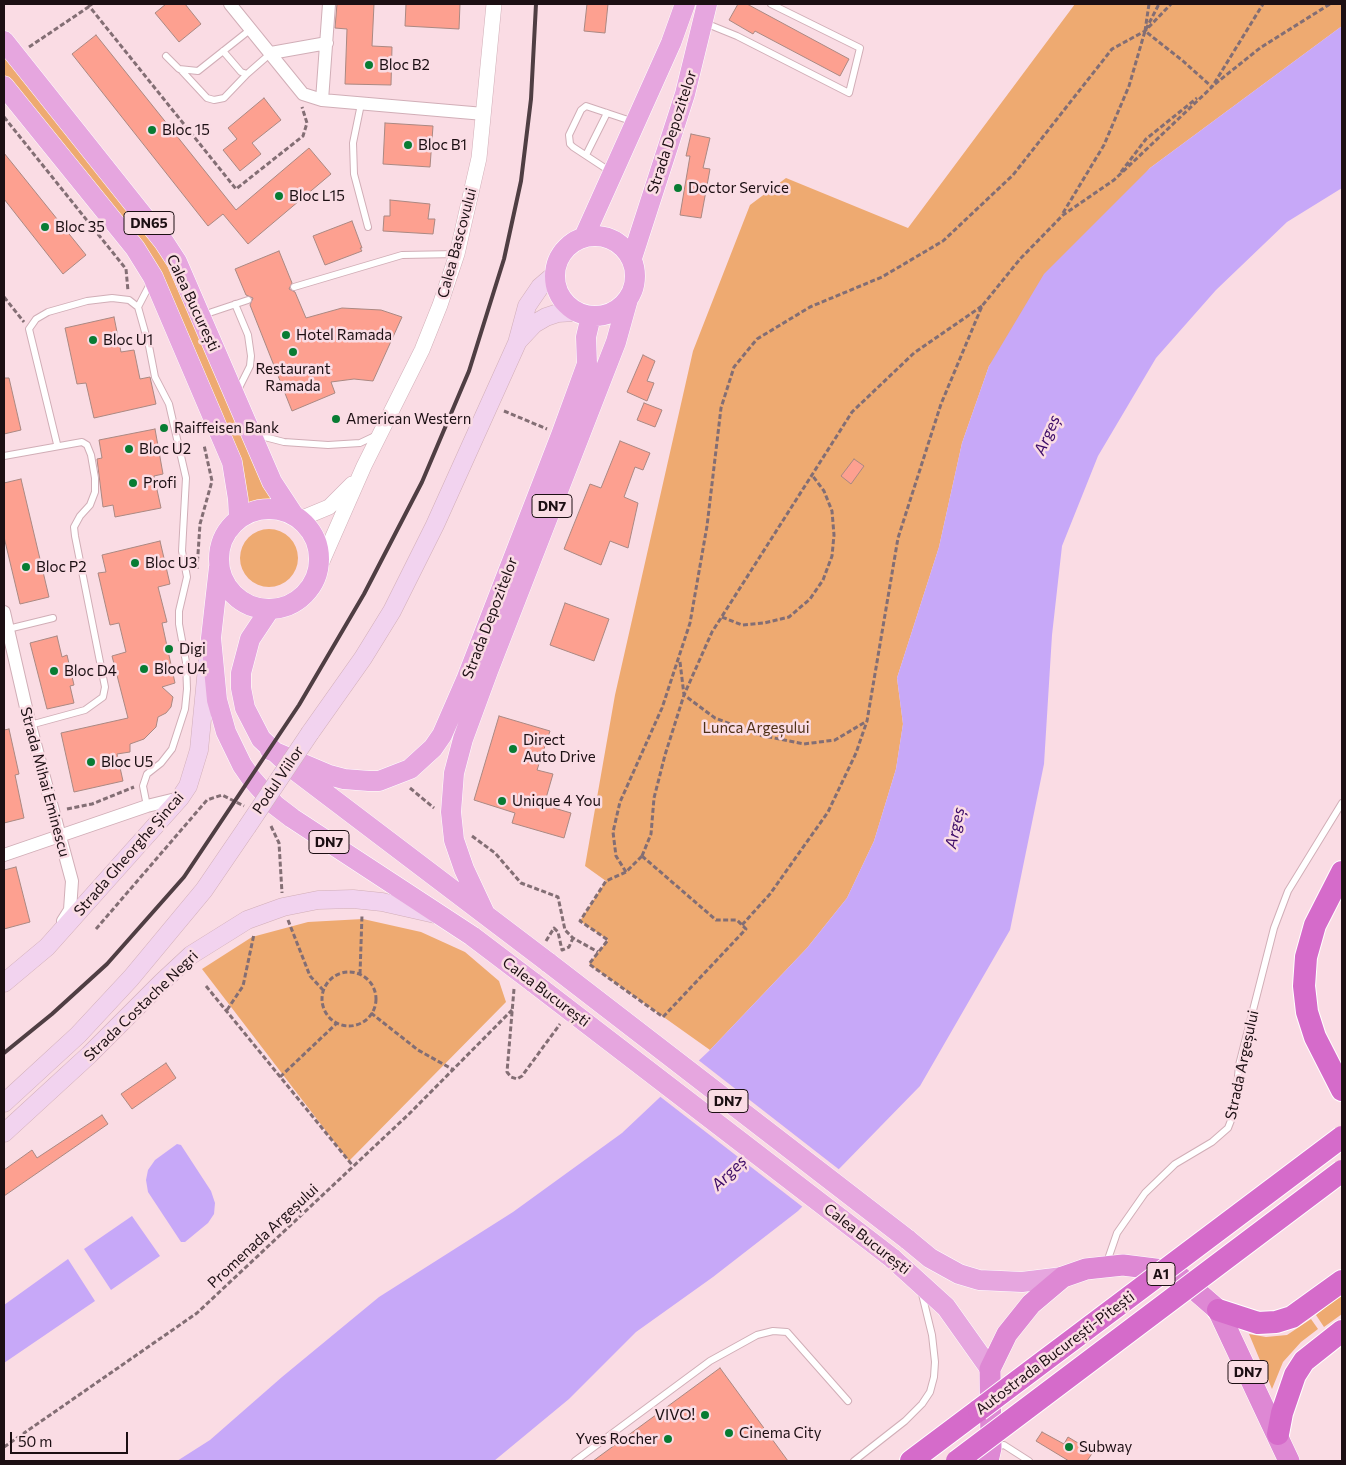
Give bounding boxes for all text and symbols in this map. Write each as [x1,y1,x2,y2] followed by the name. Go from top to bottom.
[379,56,430,74] place label: Bloc B2
[363,59,375,71] marker: Bloc B2
[644,68,700,196] street label: Strada Depozitelor
[162,121,210,139] place label: Bloc 15
[146,124,158,136] marker: Bloc 15
[418,136,467,154] place label: Bloc B1
[402,139,414,151] marker: Bloc B1
[688,179,789,197] place label: Doctor Service
[672,182,684,194] marker: Doctor Service
[434,186,480,300] street label: Calea Bascovului
[289,187,345,205] place label: Bloc L15
[273,190,285,202] marker: Bloc L15
[124,212,174,234] road number: DN65
[55,218,105,236] place label: Bloc 35
[39,221,51,233] marker: Bloc 35
[163,252,223,354] street label: Calea București
[296,326,392,344] place label: Hotel Ramada
[280,329,292,341] marker: Hotel Ramada
[103,331,153,349] place label: Bloc U1
[87,334,99,346] marker: Bloc U1
[287,346,299,358] marker: Restaurant Ramada
[255,360,331,395] place label: Restaurant Ramada
[346,410,471,428] place label: American Western
[1030,412,1064,458] water label: Argeș
[330,413,342,425] marker: American Western
[174,419,279,437] place label: Raiffeisen Bank
[158,422,170,434] marker: Raiffeisen Bank
[139,440,191,458] place label: Bloc U2
[123,443,135,455] marker: Bloc U2
[143,474,177,492] place label: Profi
[127,477,139,489] marker: Profi
[532,494,572,518] road number: DN7
[145,554,197,572] place label: Bloc U3
[459,555,521,681] street label: Strada Depozitelor
[129,557,141,569] marker: Bloc U3
[36,558,86,576] place label: Bloc P2
[20,561,32,573] marker: Bloc P2
[179,640,206,658] place label: Digi
[163,643,175,655] marker: Digi
[154,660,207,678] place label: Bloc U4
[64,662,117,680] place label: Bloc D4
[138,663,150,675] marker: Bloc U4
[48,665,60,677] marker: Bloc D4
[16,705,74,859] street label: Strada Mihai Eminescu
[702,719,810,737] park label: Lunca Argeșului
[523,731,596,766] place label: Direct Auto Drive
[249,742,307,818] street label: Podul Viilor
[507,743,519,755] marker: Direct Auto Drive
[101,753,153,771] place label: Bloc U5
[85,756,97,768] marker: Bloc U5
[70,788,188,920] street label: Strada Gheorghe Șincai
[512,792,601,810] place label: Unique 4 You
[496,795,508,807] marker: Unique 4 You
[941,806,969,850] water label: Argeș
[309,830,349,854] road number: DN7
[80,947,202,1065] street label: Strada Costache Negri
[499,953,593,1031] street label: Calea București
[1222,1009,1262,1121] street label: Strada Argeșului
[708,1090,748,1112] road number: DN7
[707,1151,751,1195] water label: Argeș
[204,1180,322,1292] street label: Promenada Argeșului
[820,1200,914,1278] street label: Calea București
[1147,1262,1175,1286] road number: A1
[972,1287,1138,1419] street label: Autostrada București-Pitești
[1228,1360,1268,1384] road number: DN7
[655,1406,695,1424] place label: VIVO!
[699,1409,711,1421] marker: VIVO!
[12,1422,130,1454] scale bar
[739,1424,821,1442] place label: Cinema City
[723,1427,735,1439] marker: Cinema City
[576,1430,658,1448] place label: Yves Rocher
[18,1432,52,1450] text: 50 m
[662,1433,674,1445] marker: Yves Rocher
[1079,1438,1132,1456] place label: Subway
[1063,1441,1075,1453] marker: Subway

